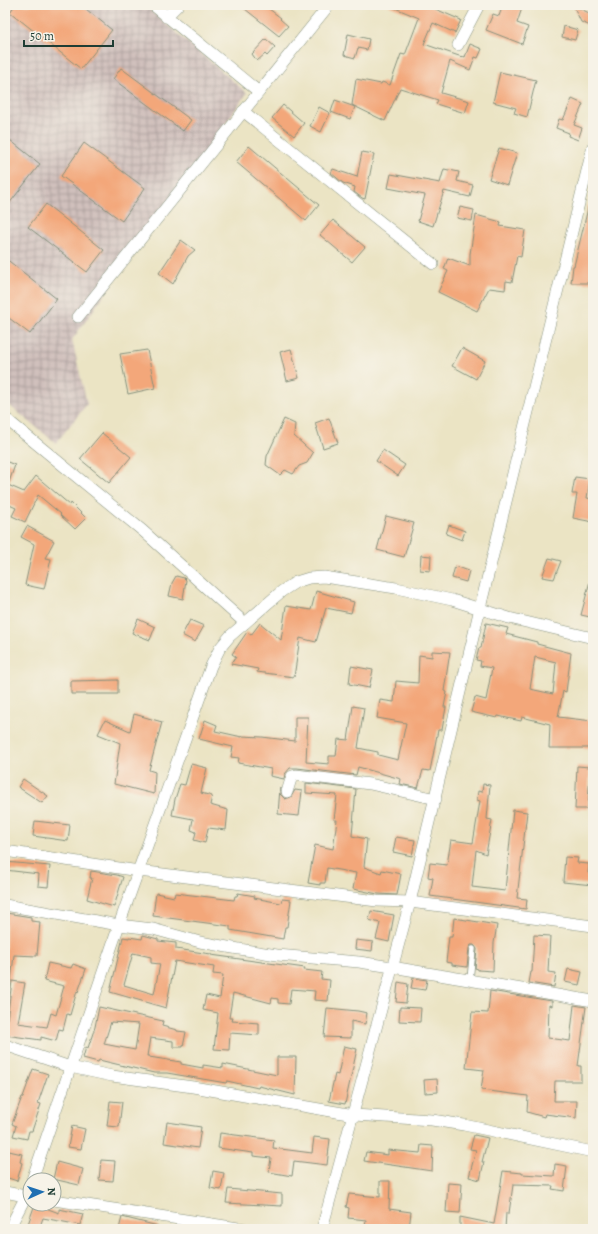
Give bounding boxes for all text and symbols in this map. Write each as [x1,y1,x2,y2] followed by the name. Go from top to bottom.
[24,22,113,48] scale bar
[30,28,54,44] text: 50 m
[22,1172,62,1212] north arrow
[44,1187,59,1196] text: N

